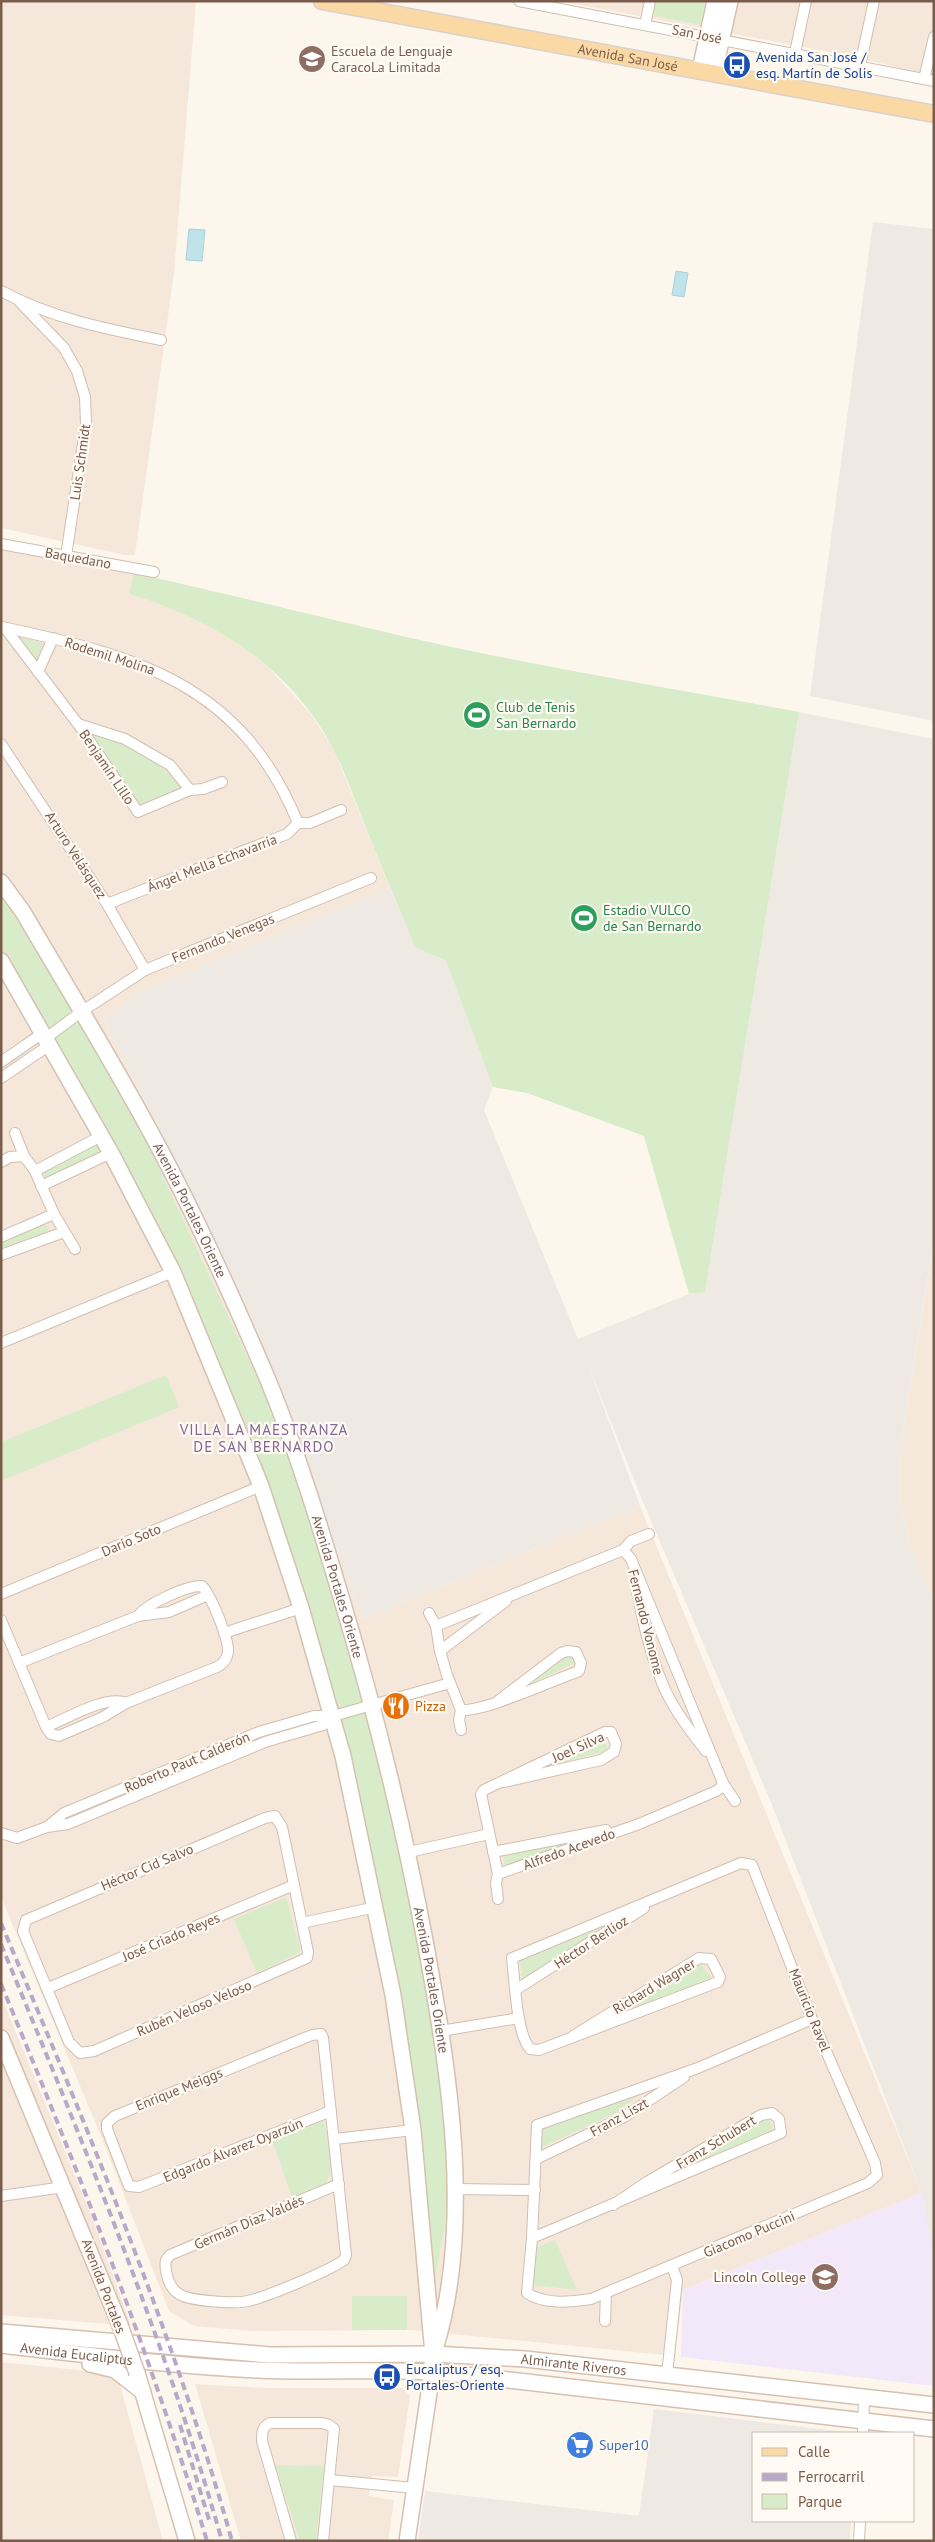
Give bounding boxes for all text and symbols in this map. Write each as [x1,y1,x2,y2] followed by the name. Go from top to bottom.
[671,20,723,48] street label: San José
[576,39,679,76] street label: Avenida San José
[331,42,453,76] place label: Escuela de Lenguaje CaracoLa Limitada
[297,44,327,74] school or university icon: Escuela de Lenguaje CaracoLa Limitada
[756,48,872,82] place label: Avenida San José / esq. Martín de Solis
[722,50,752,80] bus stop icon: Avenida San José / esq. Martín de Solis
[66,423,94,501] street label: Luis Schmidt
[43,543,113,573] street label: Baquedano
[63,633,157,679] street label: Rodemil Molina
[496,698,576,732] place label: Club de Tenis San Bernardo
[462,700,492,730] sports icon: Club de Tenis San Bernardo
[75,726,139,808] street label: Benjamín Lillo
[41,808,111,902] street label: Arturo Velásquez
[145,830,280,896] street label: Ángel Mella Echavarría
[603,901,702,935] place label: Estadio VULCO de San Bernardo
[569,903,599,933] sports icon: Estadio VULCO de San Bernardo
[169,909,277,967] street label: Fernando Venegas
[149,1139,231,1280] street label: Avenida Portales Oriente
[179,1420,348,1456] district label: VILLA LA MAESTRANZA DE SAN BERNARDO
[308,1513,367,1660] street label: Avenida Portales Oriente
[99,1519,163,1561] street label: Darío Soto
[624,1567,668,1677] street label: Fernando Vonome
[381,1691,411,1721] restaurant icon: Pizza
[415,1697,446,1715] place label: Pizza
[122,1727,252,1797] street label: Roberto Paut Calderón
[548,1727,607,1767] street label: Joel Silva
[521,1824,617,1874] street label: Alfredo Acevedo
[98,1839,196,1895] street label: Héctor Cid Salvo
[410,1905,453,2055] street label: Avenida Portales Oriente
[119,1908,223,1966] street label: José Criado Reyes
[551,1911,631,1973] street label: Héctor Berlioz
[609,1954,699,2018] street label: Richard Wagner
[785,1966,835,2054] street label: Mauricio Ravel
[134,1976,254,2040] street label: Rubén Veloso Veloso
[133,2063,225,2115] street label: Enrique Meiggs
[587,2093,652,2140] street label: Franz Liszt
[673,2111,759,2173] street label: Franz Schubert
[161,2114,305,2186] street label: Edgardo Álvarez Oyarzún
[191,2191,307,2253] street label: Germán Díaz Valdés
[701,2207,797,2261] street label: Giacomo Puccini
[78,2236,130,2336] street label: Avenida Portales
[810,2262,840,2292] school or university icon: Lincoln College
[714,2268,806,2286] place label: Lincoln College
[19,2338,134,2369] street label: Avenida Eucaliptus
[520,2350,628,2379] street label: Almirante Riveros
[406,2360,504,2394] place label: Eucaliptus / esq. Portales-Oriente
[372,2362,402,2392] bus stop icon: Eucaliptus / esq. Portales-Oriente
[565,2430,595,2460] supermarket icon: Super10
[752,2432,915,2522] legend
[599,2436,649,2454] place label: Super10
[798,2442,830,2461] text: Calle
[798,2467,865,2486] text: Ferrocarril
[798,2492,842,2511] text: Parque

